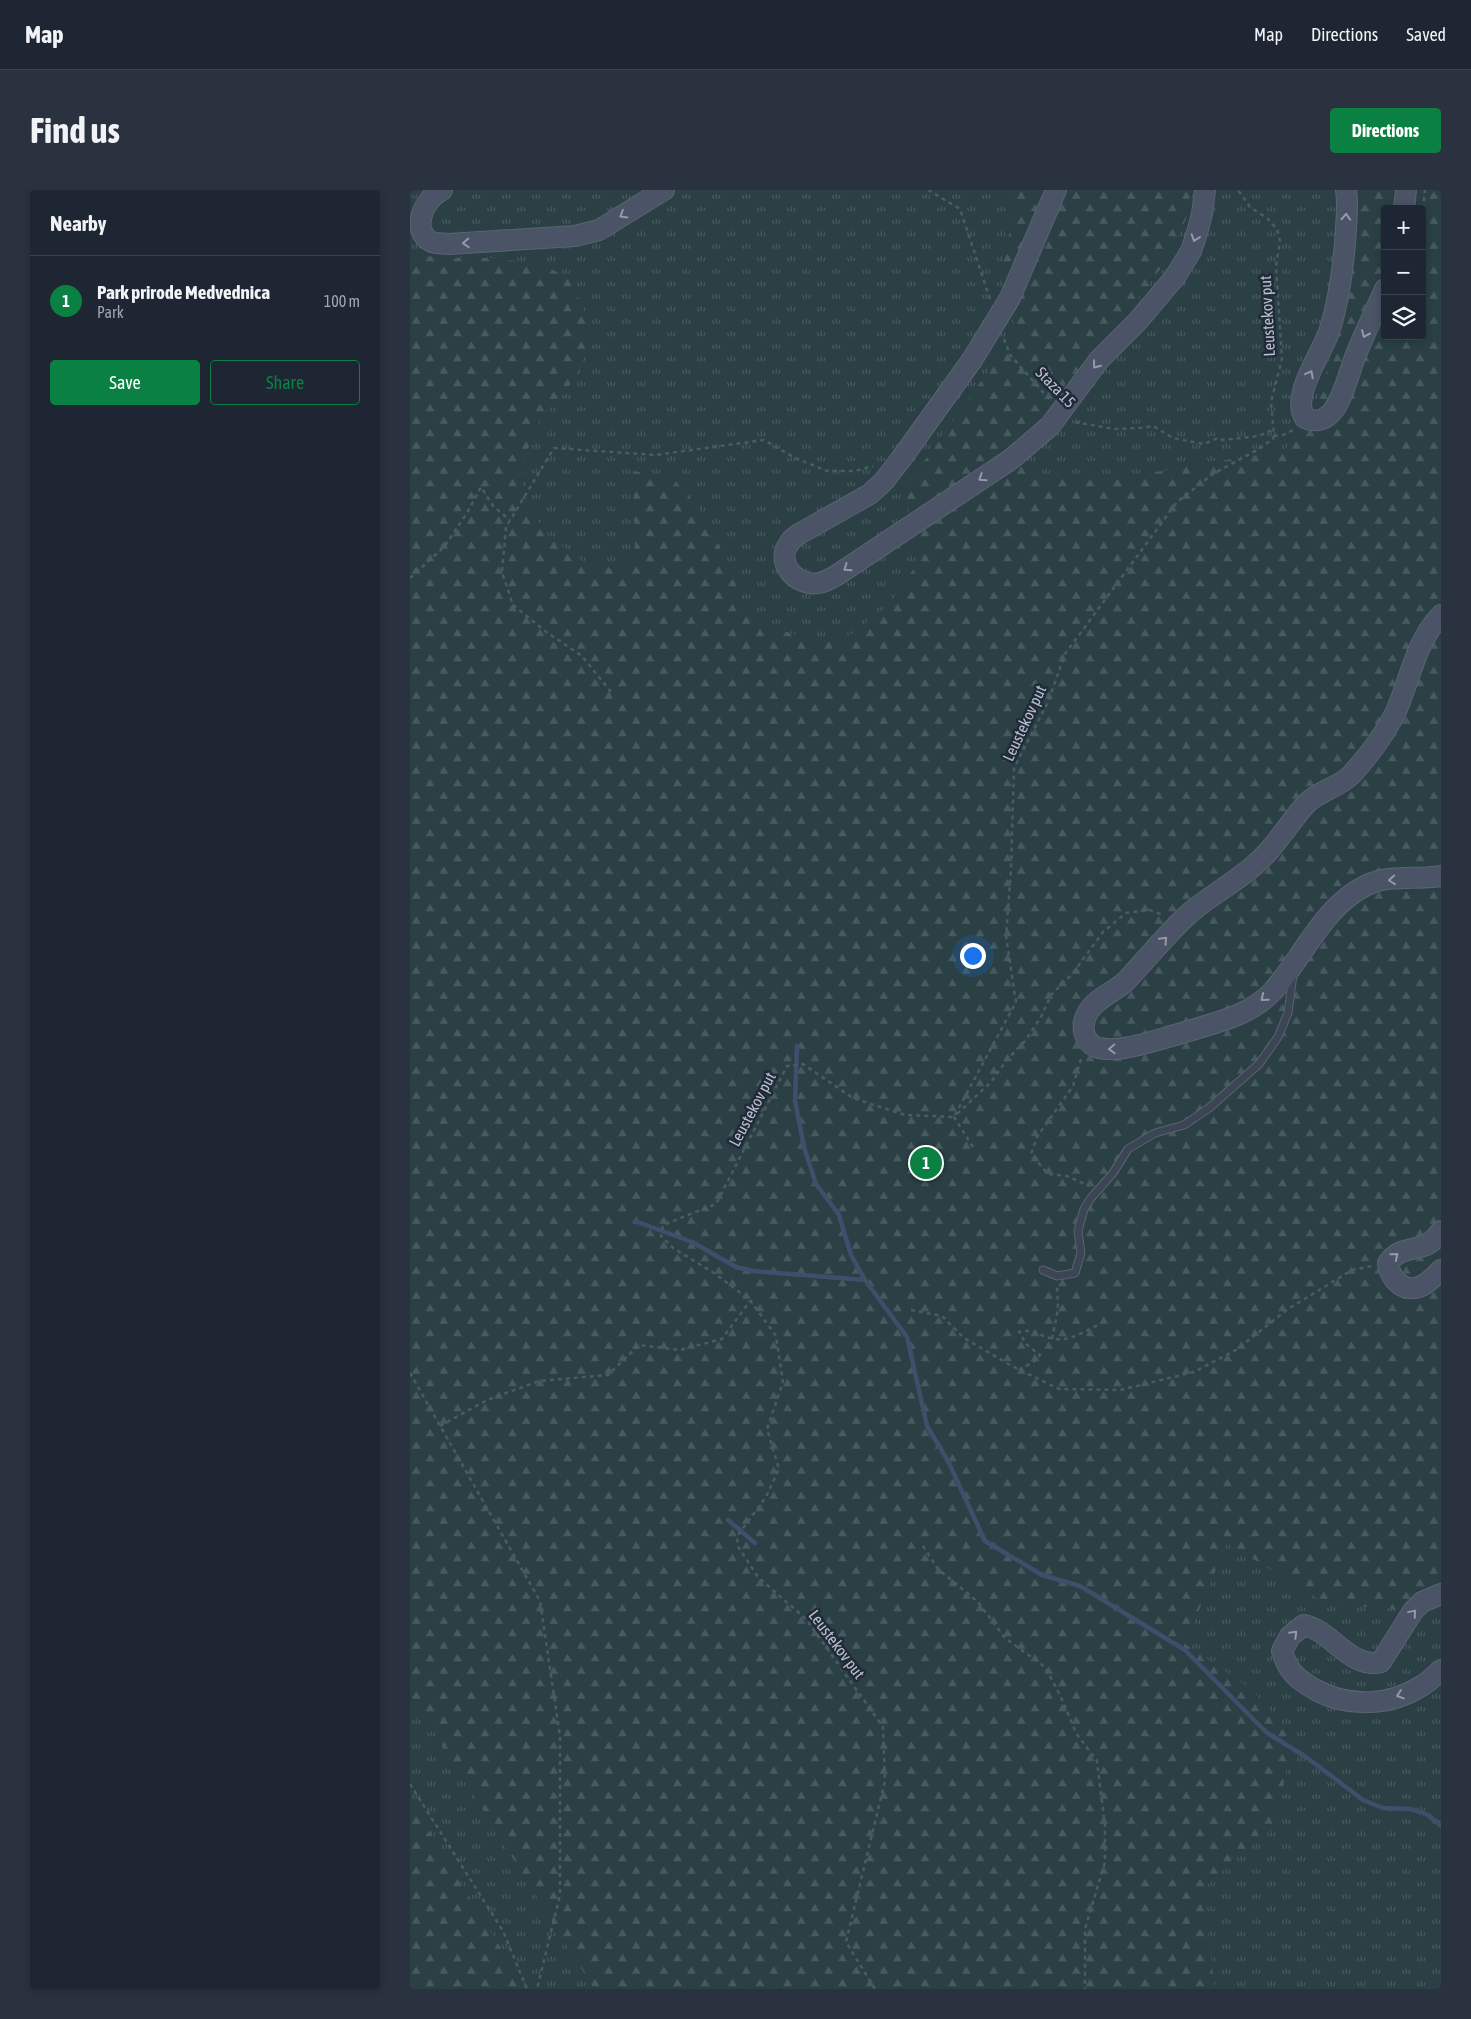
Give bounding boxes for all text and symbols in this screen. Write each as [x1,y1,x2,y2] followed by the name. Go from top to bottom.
[25,21,64,48] text: Map
[1254,24,1283,45] text: Map
[1311,24,1378,45] text: Directions
[1406,24,1446,45] text: Saved
[1330,108,1441,153] button: Directions
[30,110,120,150] text: Find us
[1381,205,1426,340] map controls
[1381,205,1426,250] button: +
[619,209,628,219] one-way arrow
[50,211,106,235] text: Nearby
[1341,213,1352,221] one-way arrow
[1191,233,1201,241] one-way arrow
[461,237,469,248] one-way arrow
[1381,250,1426,295] button: −
[1256,274,1279,357] street label: Leustekov put
[97,281,270,303] text: Park prirode Medvednica
[62,292,70,310] text: 1
[324,292,360,310] text: 100 m
[1381,295,1426,340] button: layers
[97,303,124,321] text: Park
[1361,329,1372,338] one-way arrow
[1094,359,1102,368] one-way arrow
[50,360,200,405] button: Save
[210,360,360,405] button: Share
[1032,363,1080,411] street label: Staza 15
[1304,370,1314,379] one-way arrow
[979,472,988,482] one-way arrow
[843,562,853,571] one-way arrow
[999,682,1050,764] street label: Leustekov put
[1388,874,1396,885] one-way arrow
[1158,937,1167,946] one-way arrow
[960,943,986,969] your location
[1261,993,1270,1002] one-way arrow
[1107,1043,1115,1054] one-way arrow
[725,1069,780,1150] street label: Leustekov put
[910,1144,942,1182] pin: 1
[1390,1253,1399,1262] one-way arrow
[805,1606,869,1683] street label: Leustekov put
[1407,1609,1416,1618] one-way arrow
[1288,1631,1297,1640] one-way arrow
[1396,1690,1405,1700] one-way arrow

